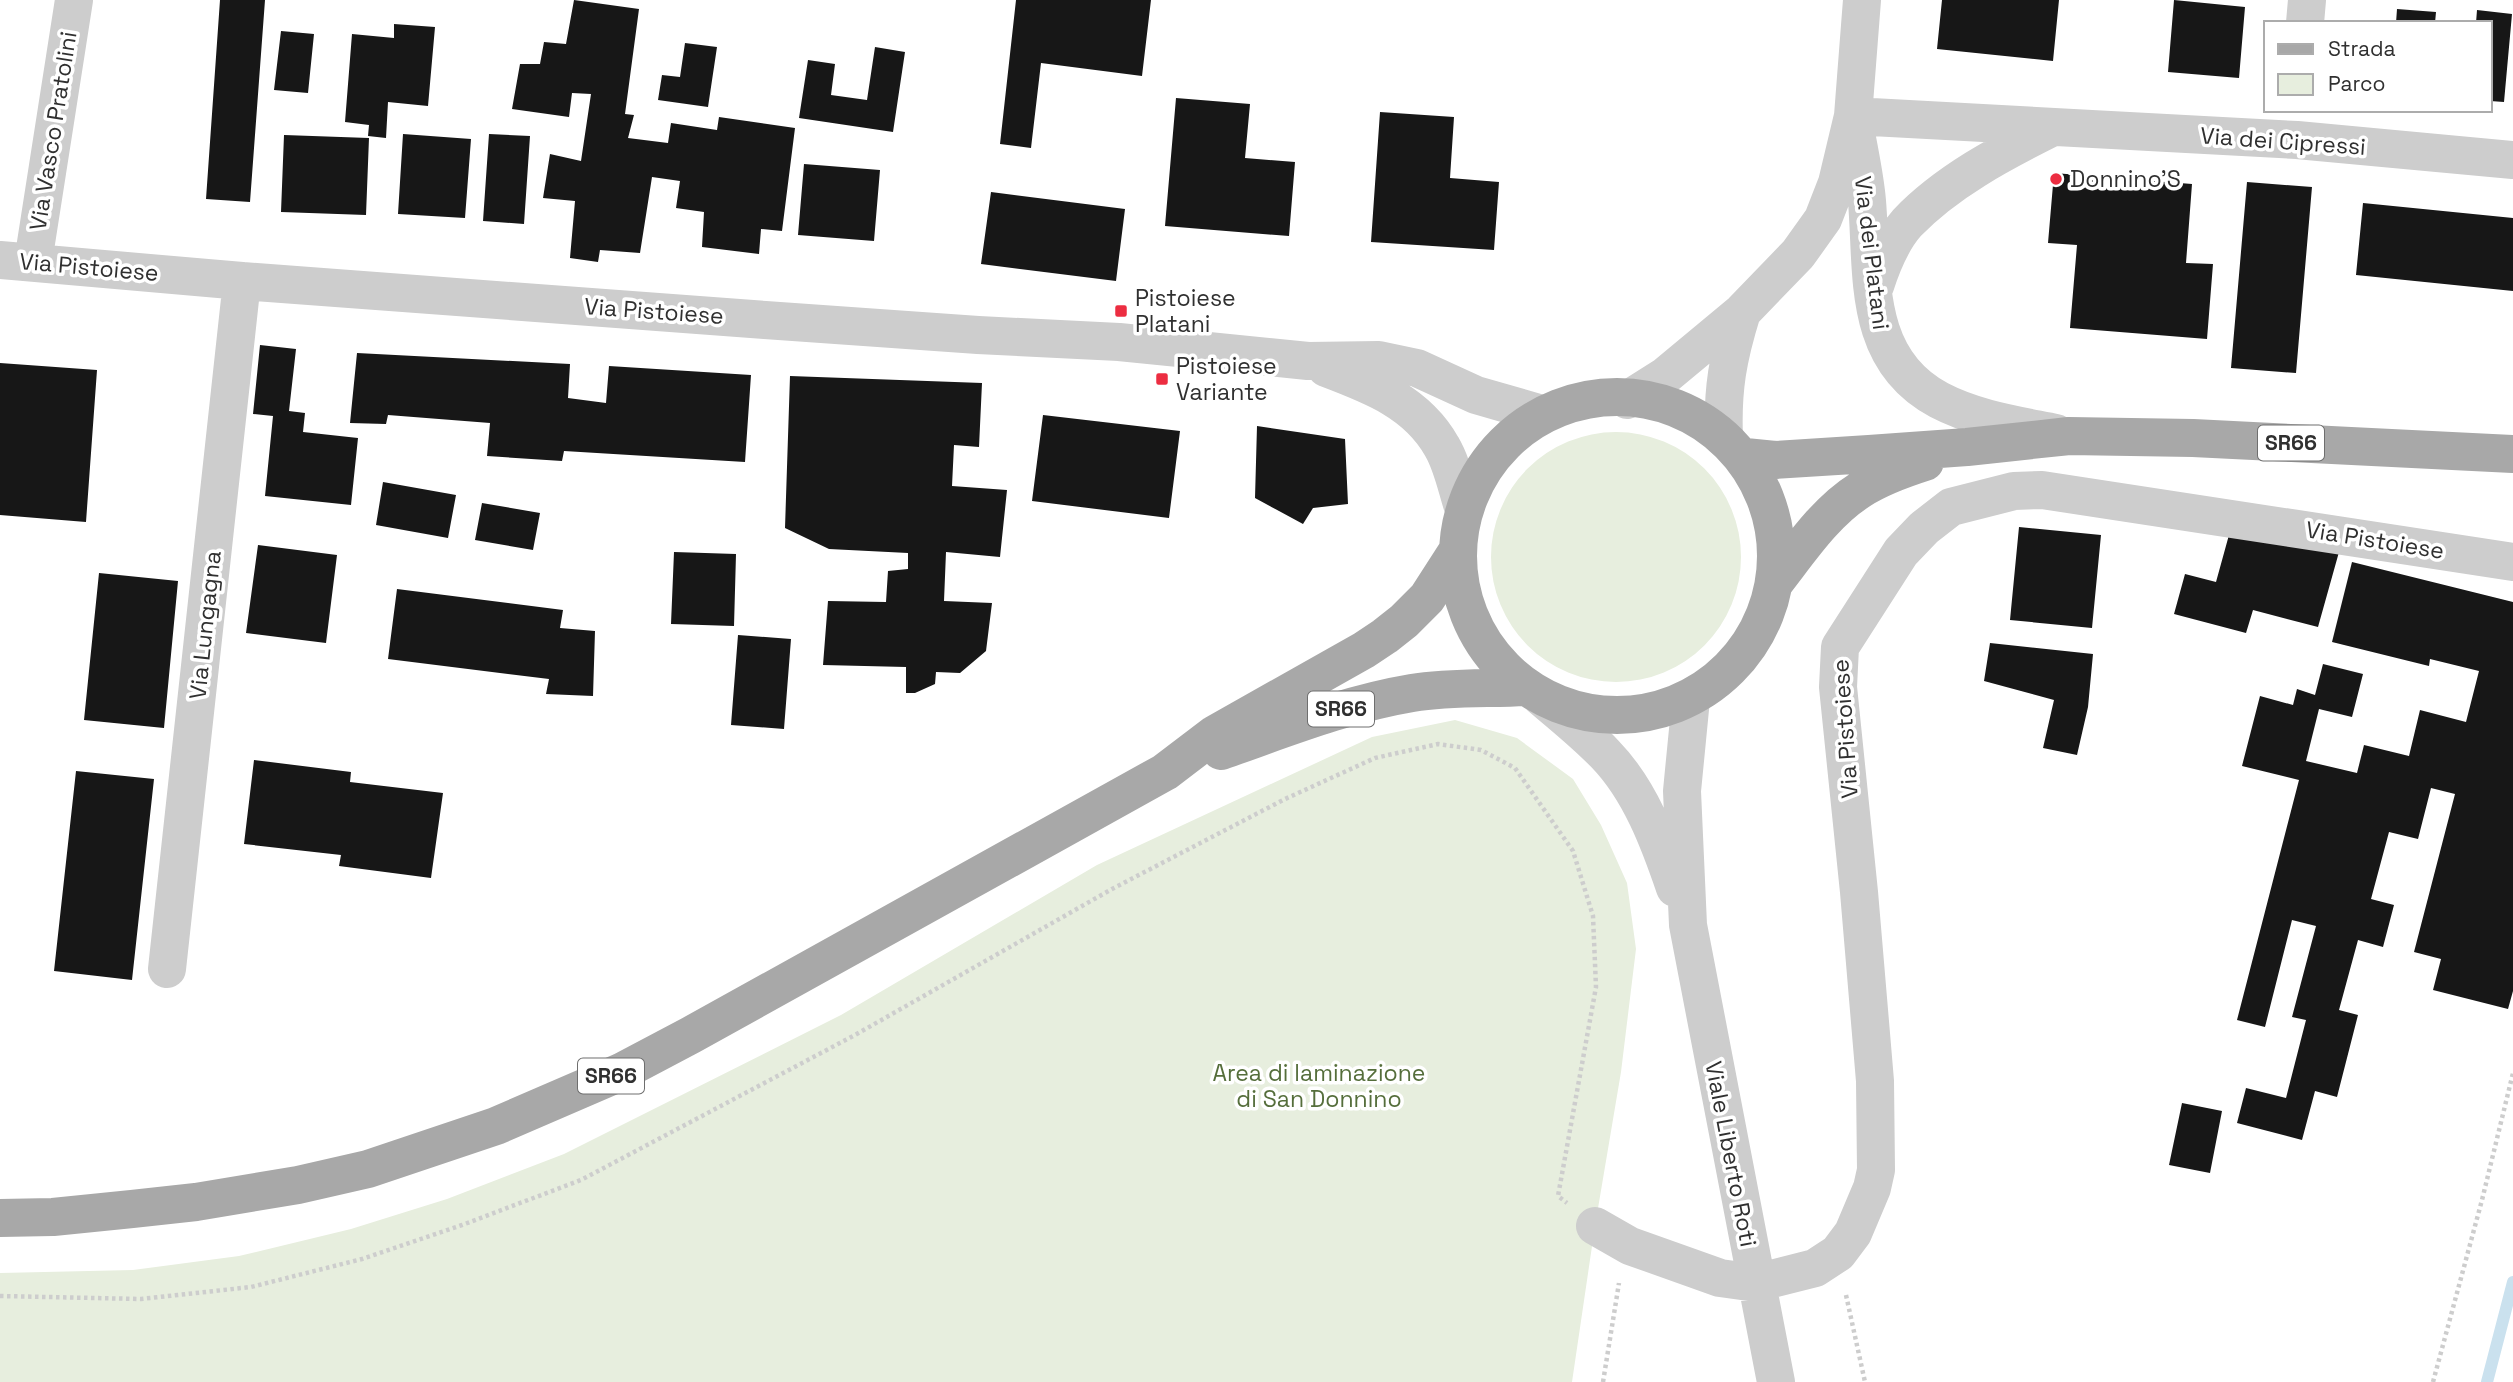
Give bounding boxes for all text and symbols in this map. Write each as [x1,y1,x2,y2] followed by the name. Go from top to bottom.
[2264,21,2492,112] legend
[22,29,84,233] street label: Via Vasco Pratolini
[2328,35,2395,62] text: Strada
[2328,70,2386,97] text: Parco
[2199,120,2367,162] street label: Via dei Cipressi
[2070,164,2181,194] place label: Donnino'S
[2048,171,2064,187] marker: Donnino'S
[1848,175,1896,331] street label: Via dei Platani
[18,246,160,288] street label: Via Pistoiese
[1135,283,1236,339] place label: Pistoiese Platani
[583,291,725,331] street label: Via Pistoiese
[1113,303,1129,319] marker: Pistoiese Platani
[1176,351,1277,407] place label: Pistoiese Variante
[1154,371,1170,387] marker: Pistoiese Variante
[2258,426,2324,460] road number: SR66
[2304,514,2446,566] street label: Via Pistoiese
[182,549,228,701] street label: Via Lungagna
[1825,658,1865,800] street label: Via Pistoiese
[1308,692,1374,726] road number: SR66
[578,1058,644,1094] road number: SR66
[1212,1058,1426,1114] park label: Area di laminazione di San Donnino
[1698,1059,1764,1249] street label: Viale Liberto Roti

